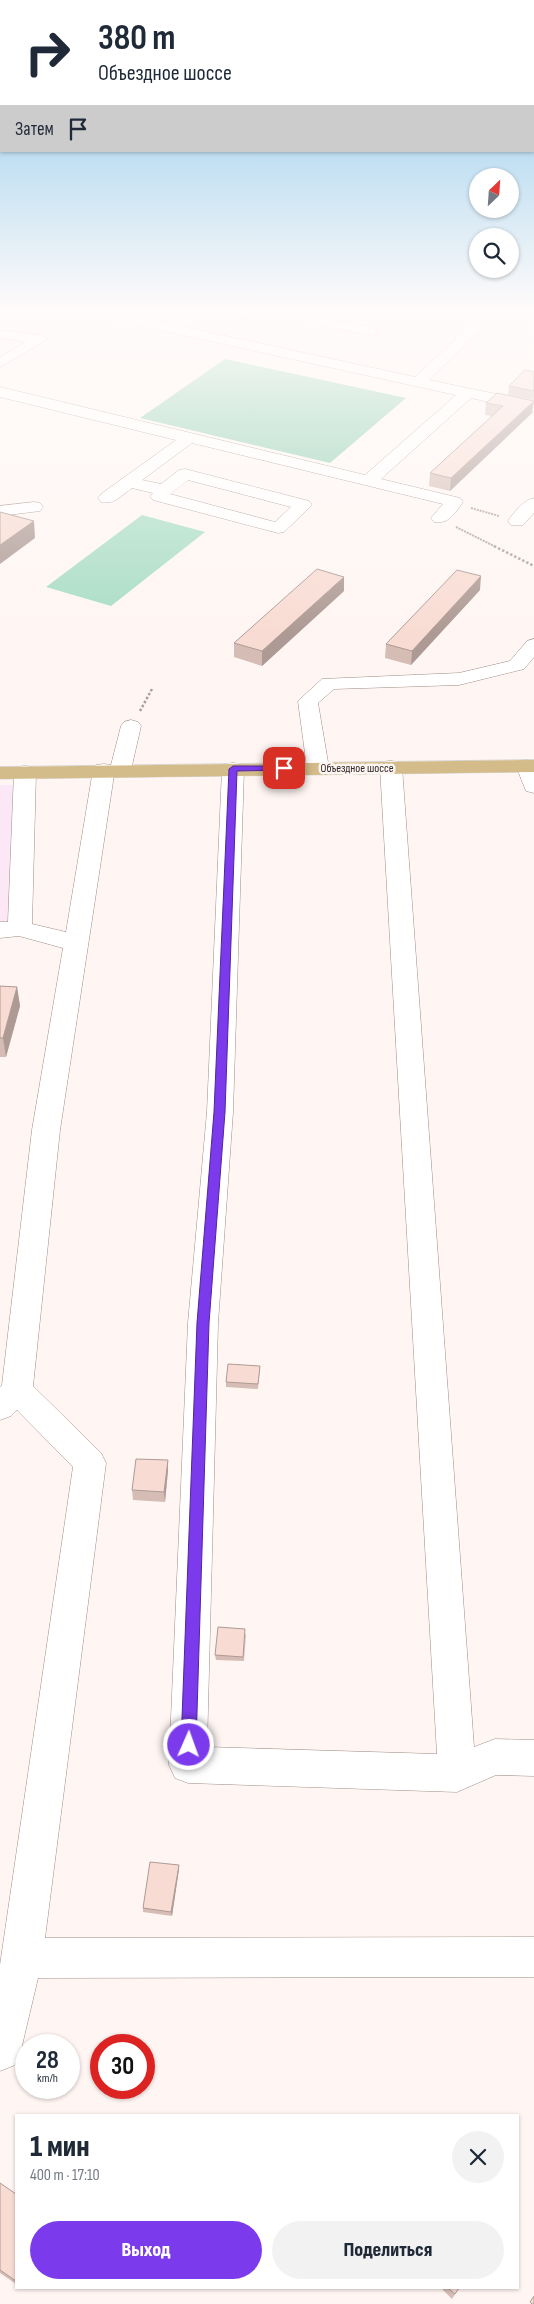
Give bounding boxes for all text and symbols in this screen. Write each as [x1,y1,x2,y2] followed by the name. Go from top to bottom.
[98,17,176,60] text: 380 m
[15,20,80,85] icon: right
[98,60,232,87] text: Объездное шоссе
[64,115,92,143] icon: arrive
[15,118,54,141] text: Затем
[469,168,519,218] north arrow
[469,168,519,278] map controls
[469,228,519,278] button: search
[263,747,305,789] pin
[270,754,298,782] icon: arrive
[320,761,394,776] street label: Объездное шоссе
[162,1718,214,1770] position arrow
[90,2034,155,2099] speed limit sign: 30
[36,2045,59,2076] text: 28
[37,2071,58,2086] text: km/h
[30,2129,90,2165] text: 1 мин
[452,2131,504,2183] button: close
[30,2166,100,2185] text: 400 m · 17:10
[30,2221,262,2279] button: Выход
[272,2221,504,2279] button: Поделиться

